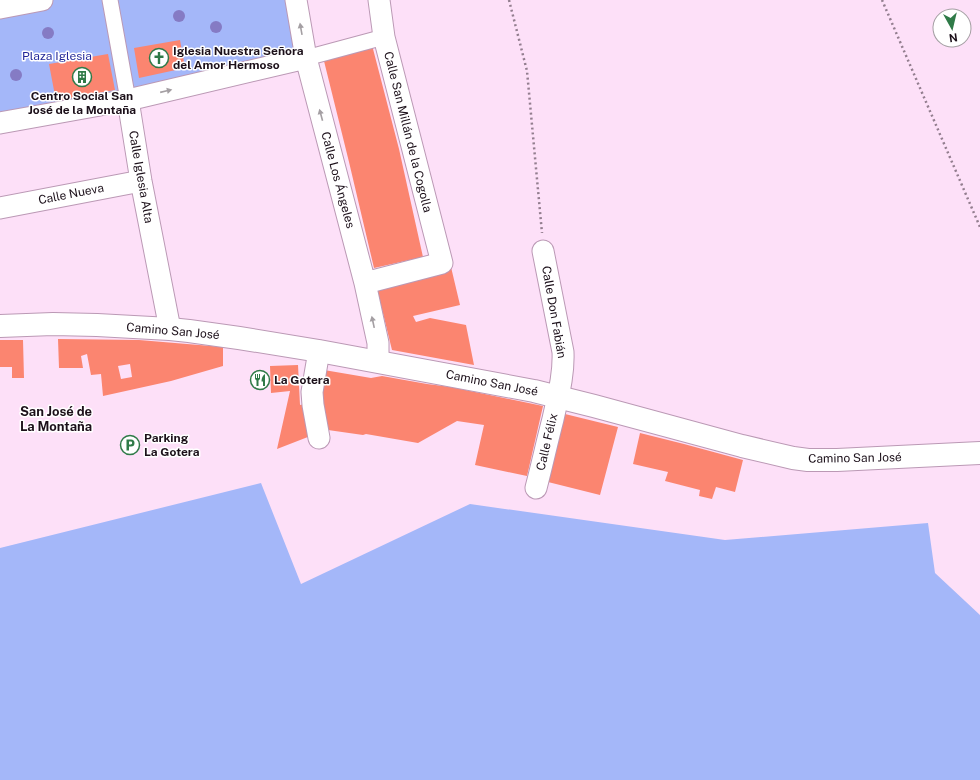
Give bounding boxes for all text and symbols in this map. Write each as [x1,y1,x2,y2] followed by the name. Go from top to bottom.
[932,8,972,48] north arrow
[298,23,304,35] one-way arrow
[948,31,958,44] text: N
[173,44,304,72] place label: Iglesia Nuestra Señora del Amor Hermoso
[148,47,170,69] church icon: Iglesia Nuestra Señora del Amor Hermoso
[22,49,92,63] park label: Plaza Iglesia
[381,50,435,214] street label: Calle San Millán de la Cogolla
[71,66,93,88] building icon: Centro Social San José de la Montaña
[160,88,172,94] one-way arrow
[28,89,136,117] place label: Centro Social San José de la Montaña
[318,109,324,121] one-way arrow
[126,130,156,224] street label: Calle Iglesia Alta
[318,130,358,230] street label: Calle Los Ángeles
[37,181,105,207] street label: Calle Nueva
[539,265,569,359] street label: Calle Don Fabián
[370,316,376,329] one-way arrow
[126,320,220,342] street label: Camino San José
[445,367,539,399] street label: Camino San José
[249,369,271,391] restaurant icon: La Gotera
[274,373,330,387] place label: La Gotera
[20,404,92,434] district label: San José de La Montaña
[534,412,560,472] street label: Calle Félix
[144,431,200,459] place label: Parking La Gotera
[119,434,141,456] parking icon: Parking La Gotera
[808,450,902,466] street label: Camino San José

